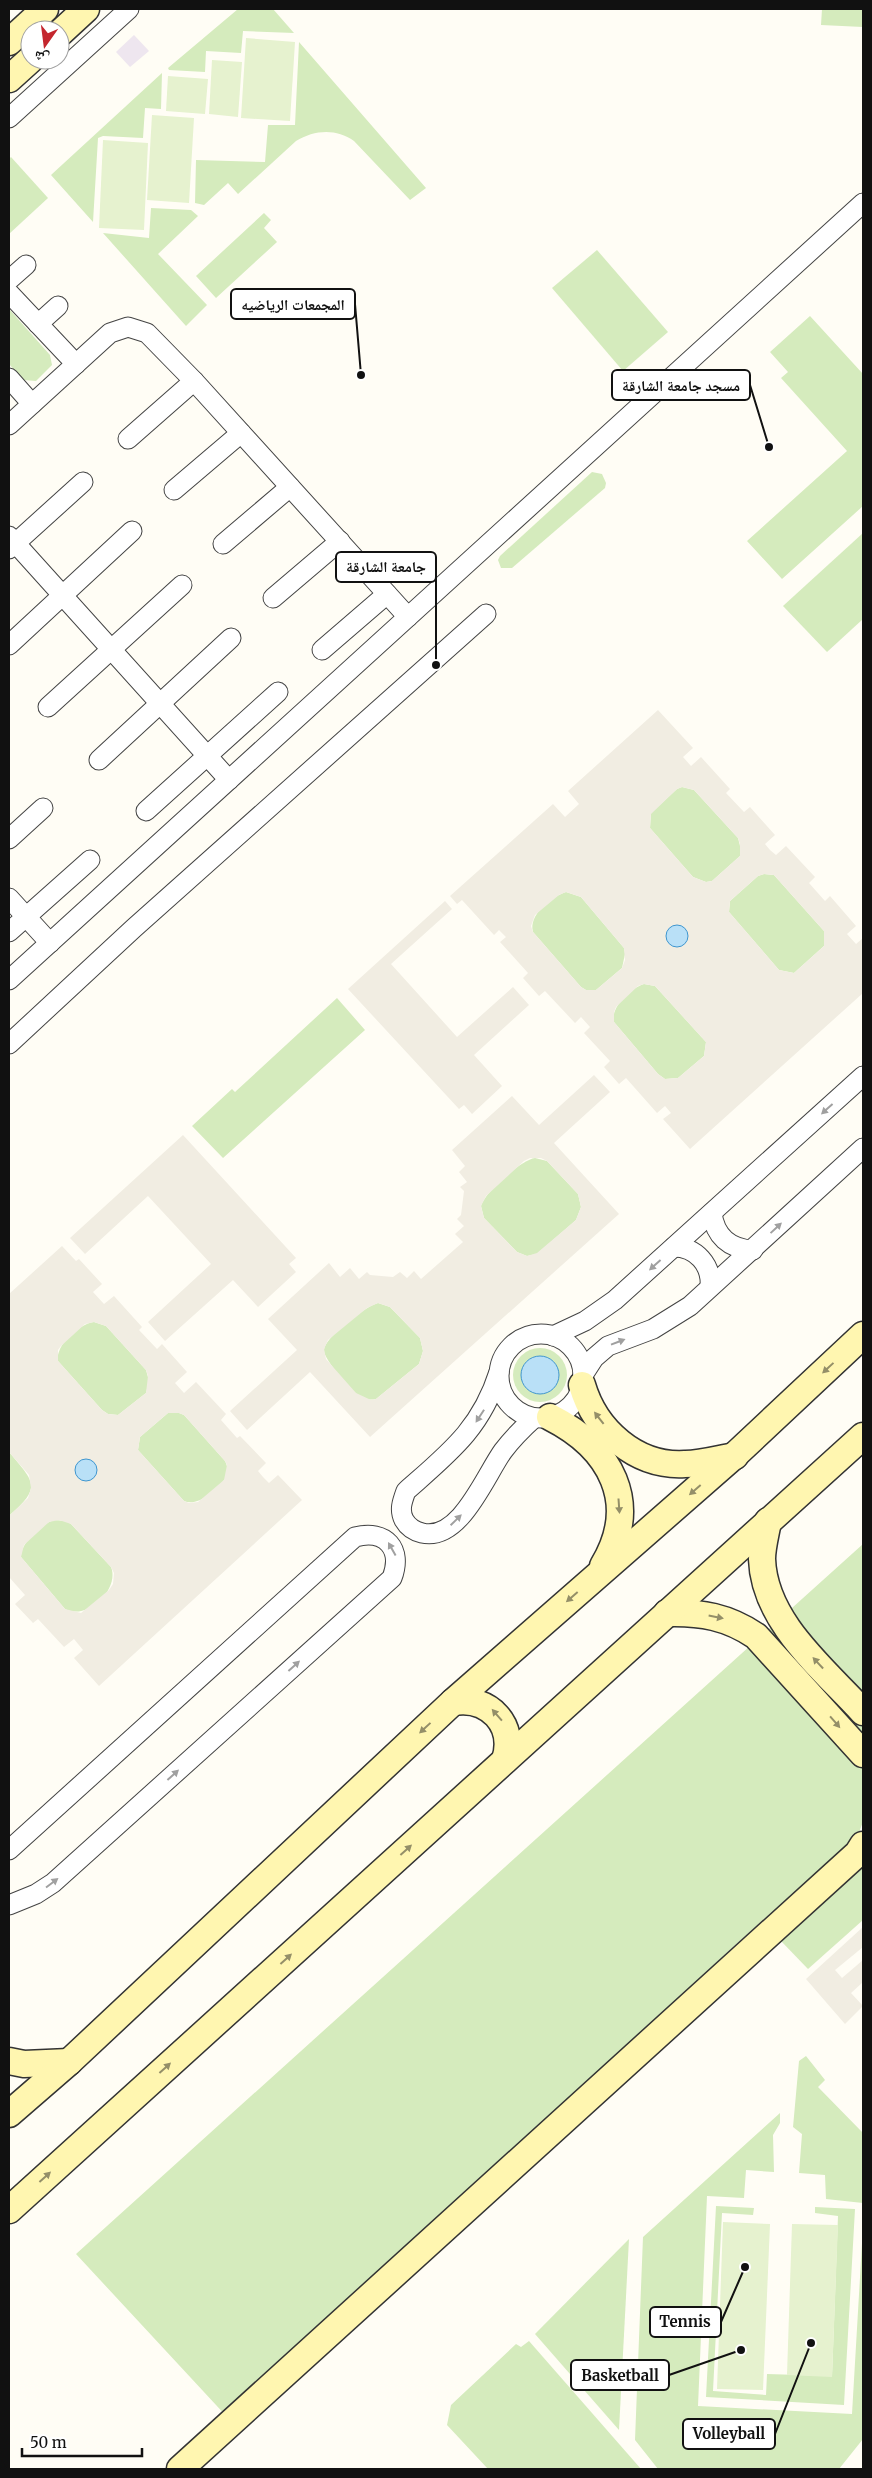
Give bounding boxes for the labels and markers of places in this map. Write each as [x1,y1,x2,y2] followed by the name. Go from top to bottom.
[231,289,355,319] callout: المجمعات الرياضيه
[612,370,750,400] callout: مسجد جامعة الشارقة
[336,552,436,582] callout: جامعة الشارقة
[650,2307,721,2337] callout: Tennis
[571,2360,669,2390] callout: Basketball
[683,2419,775,2449] callout: Volleyball

